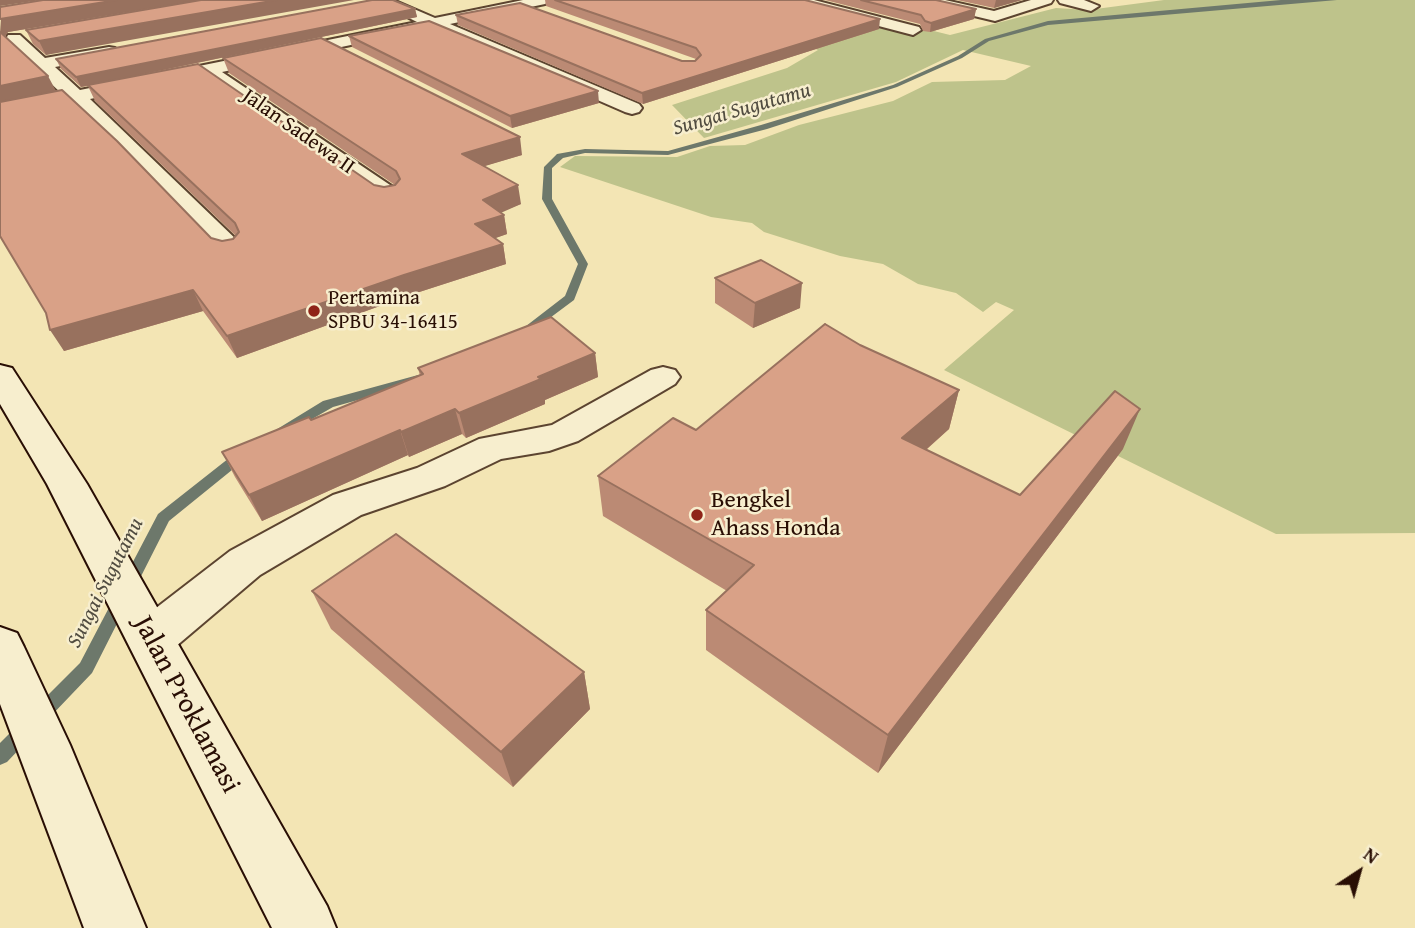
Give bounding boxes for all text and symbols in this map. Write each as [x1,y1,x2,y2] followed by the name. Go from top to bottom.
[670,78,814,142] water label: Sungai Sugutamu
[237,84,359,180] street label: Jalan Sadewa II
[328,286,458,336] place label: Pertamina SPBU 34-16415
[306,303,322,319] marker: Pertamina SPBU 34-16415
[711,487,841,543] place label: Bengkel Ahass Honda
[689,507,705,523] marker: Bengkel Ahass Honda
[62,514,150,652] water label: Sungai Sugutamu
[125,611,247,799] street label: Jalan Proklamasi
[1324,837,1394,907] north arrow
[1358,840,1385,870] text: N

